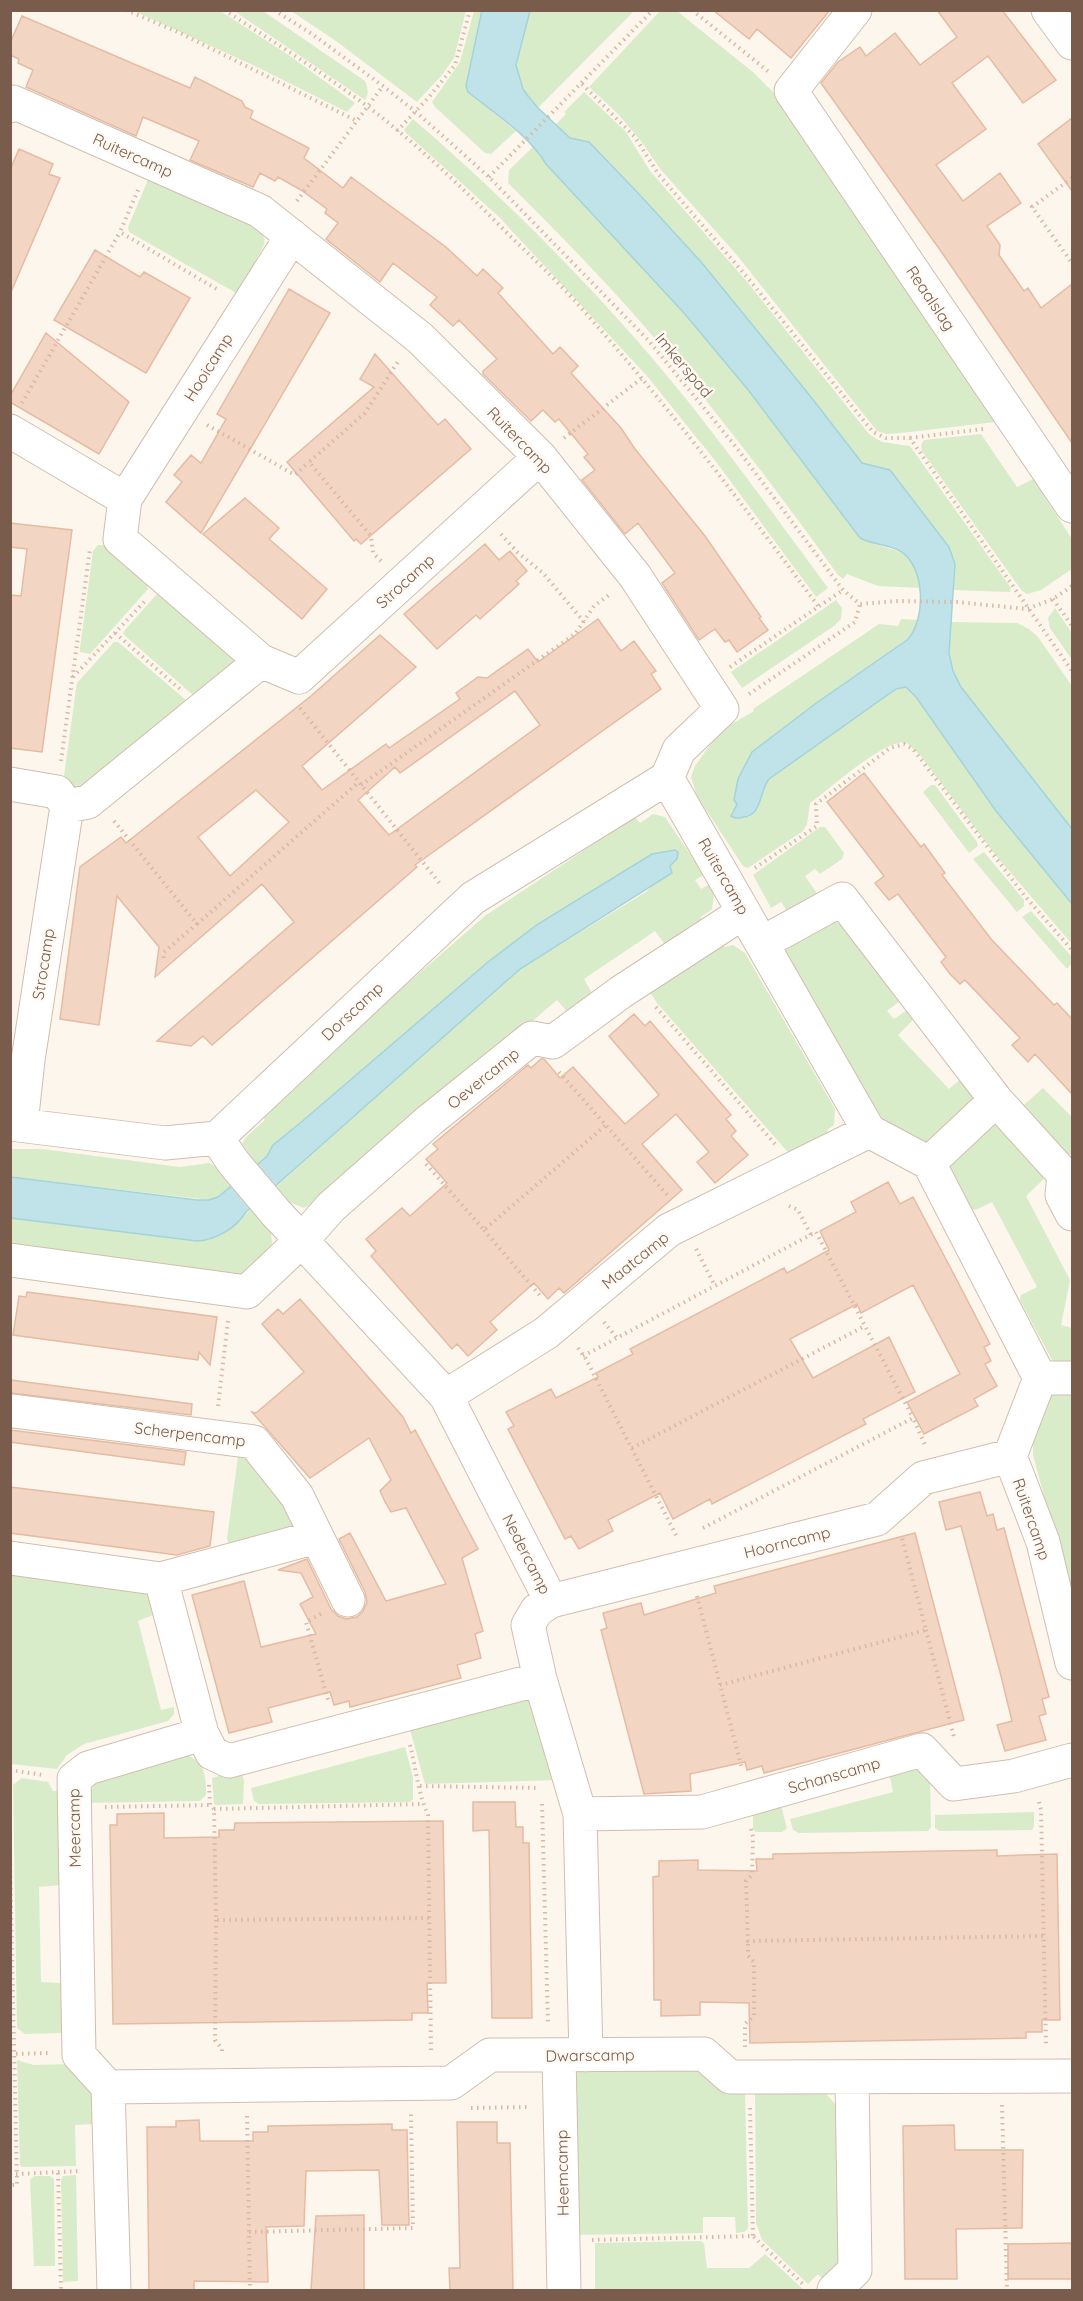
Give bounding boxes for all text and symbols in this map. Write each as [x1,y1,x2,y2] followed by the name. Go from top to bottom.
[90,128,176,182] street label: Ruitercamp
[902,262,960,334] street label: Reaalslag
[651,328,717,402] street label: Imkerspad
[179,329,237,405] street label: Hooicamp
[483,402,557,478] street label: Ruitercamp
[371,549,439,613] street label: Strocamp
[694,834,754,918] street label: Ruitercamp
[27,927,59,1001] street label: Strocamp
[317,977,387,1045] street label: Dorscamp
[443,1043,523,1113] street label: Oevercamp
[597,1227,673,1293] street label: Maatcamp
[133,1417,247,1451] street label: Scherpencamp
[1009,1475,1055,1563] street label: Ruitercamp
[498,1510,556,1598] street label: Nedercamp
[742,1522,832,1562] street label: Hoorncamp
[786,1752,882,1798] street label: Schanscamp
[63,1788,85,1868] street label: Meercamp
[545,2044,635,2066] street label: Dwarscamp
[551,2130,573,2216] street label: Heemcamp

